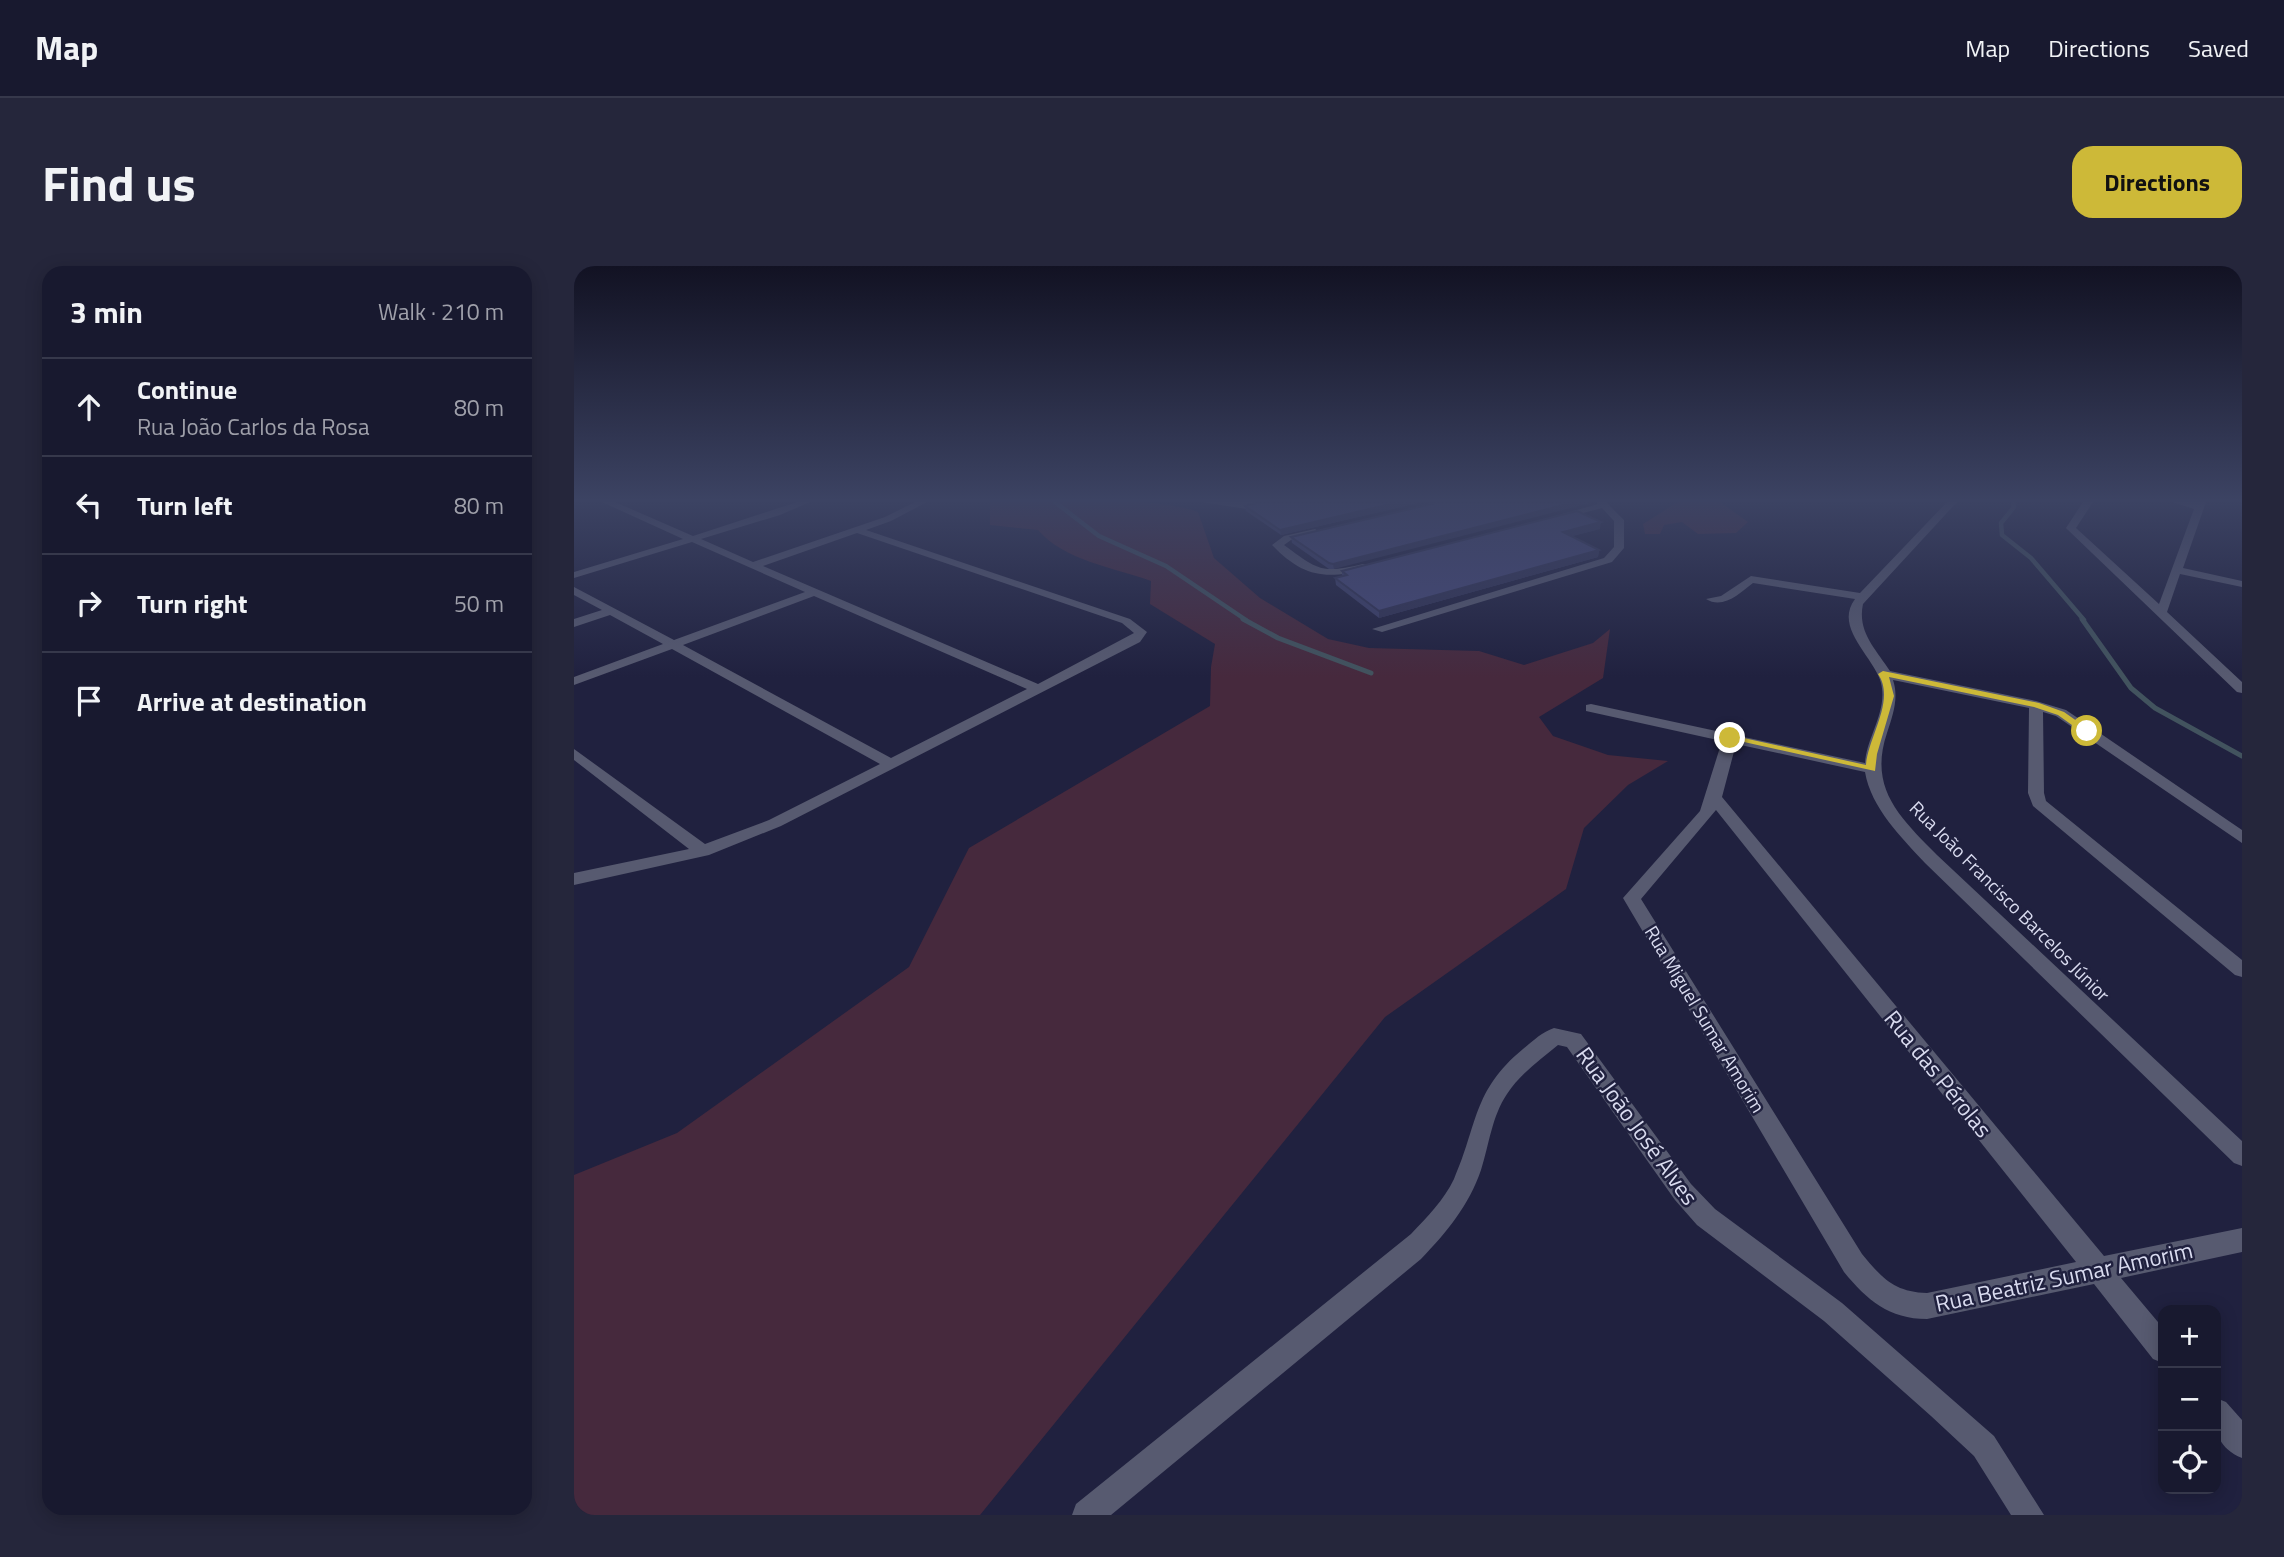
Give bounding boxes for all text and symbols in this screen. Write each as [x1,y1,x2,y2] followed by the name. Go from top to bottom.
[35,23,98,73] text: Map
[1965,30,2010,66] text: Map
[2048,30,2150,66] text: Directions
[2188,30,2249,66] text: Saved
[42,145,196,220] text: Find us
[2072,146,2242,218] button: Directions
[70,289,143,335] text: 3 min
[378,294,504,329] text: Walk · 210 m
[137,370,237,409] text: Continue
[70,388,108,426] icon: ahead
[454,390,504,425] text: 80 m
[137,409,370,444] text: Rua João Carlos da Rosa
[70,486,108,524] icon: left
[137,486,232,525] text: Turn left
[454,488,504,523] text: 80 m
[70,584,108,622] icon: right
[137,584,248,623] text: Turn right
[454,586,504,621] text: 50 m
[70,682,108,720] icon: arrive
[137,682,367,721] text: Arrive at destination
[2071,715,2102,746] route start
[1714,722,1745,753] route end
[1903,794,2118,1008] street label: Rua João Francisco Barcelos Júnior
[1638,920,1773,1118] street label: Rua Miguel Sumar Amorim
[1876,1002,2001,1145] street label: Rua das Pérolas
[1568,1039,1707,1212] street label: Rua João José Alves
[1932,1232,2196,1321] street label: Rua Beatriz Sumar Amorim
[2158,1305,2221,1494] map controls
[2158,1305,2221,1368] button: +
[2158,1368,2221,1431] button: −
[2158,1431,2221,1494] button: locate

